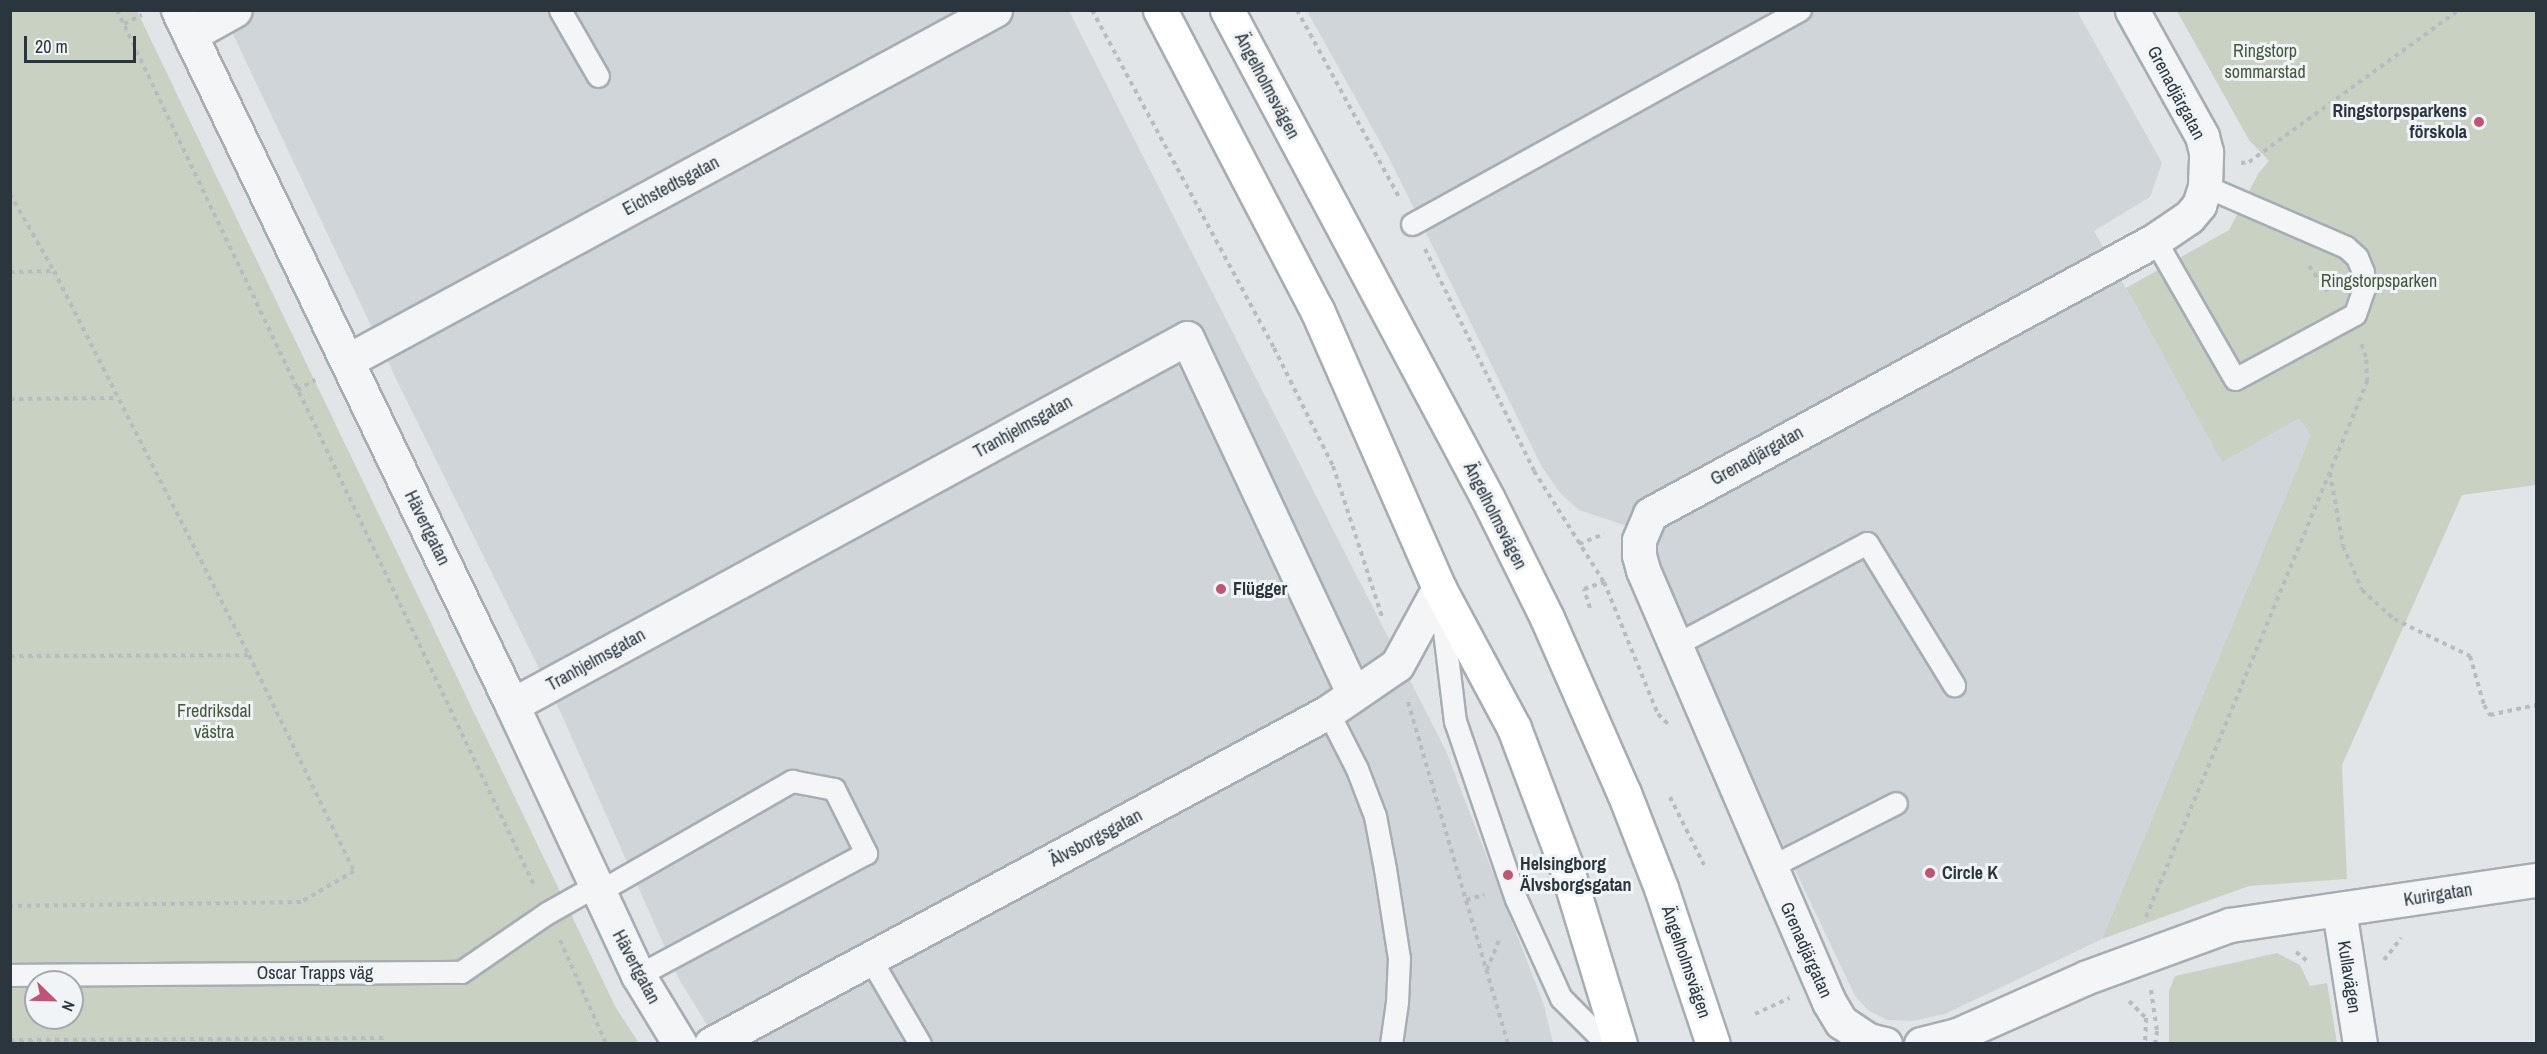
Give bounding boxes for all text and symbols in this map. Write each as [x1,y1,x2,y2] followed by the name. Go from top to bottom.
[27,24,140,62] scale bar
[1230,29,1304,143] street label: Ängelholmsvägen
[35,34,68,59] text: 20 m
[2224,41,2306,84] park label: Ringstorp sommarstad
[2142,43,2210,143] street label: Grenadjärgatan
[2332,101,2467,144] place label: Ringstorpsparkens förskola
[2472,115,2486,129] marker: Ringstorpsparkens förskola
[619,152,723,220] street label: Eichstedtsgatan
[2321,270,2437,292] park label: Ringstorpsparken
[970,391,1076,463] street label: Tranhjelmsgatan
[1707,422,1807,490] street label: Grenadjärgatan
[1459,459,1531,573] street label: Ängelholmsvägen
[400,487,454,569] street label: Hävertgatan
[1233,578,1287,600] place label: Flügger
[1214,582,1228,596] marker: Flügger
[543,624,649,696] street label: Tranhjelmsgatan
[177,701,251,744] park label: Fredriksdal västra
[1046,805,1146,871] street label: Älvsborgsgatan
[1520,854,1632,896] place label: Helsingborg Älvsborgsgatan
[1942,862,1998,884] place label: Circle K
[1923,866,1937,880] marker: Circle K
[1501,868,1515,882] marker: Helsingborg Älvsborgsgatan
[2402,879,2474,911] street label: Kurirgatan
[1775,899,1837,1001] street label: Grenadjärgatan
[1657,903,1715,1021] street label: Ängelholmsvägen
[608,926,664,1008] street label: Hävertgatan
[2333,939,2365,1015] street label: Kullavägen
[257,962,373,984] street label: Oscar Trapps väg
[24,970,84,1030] north arrow
[57,998,81,1015] text: N

